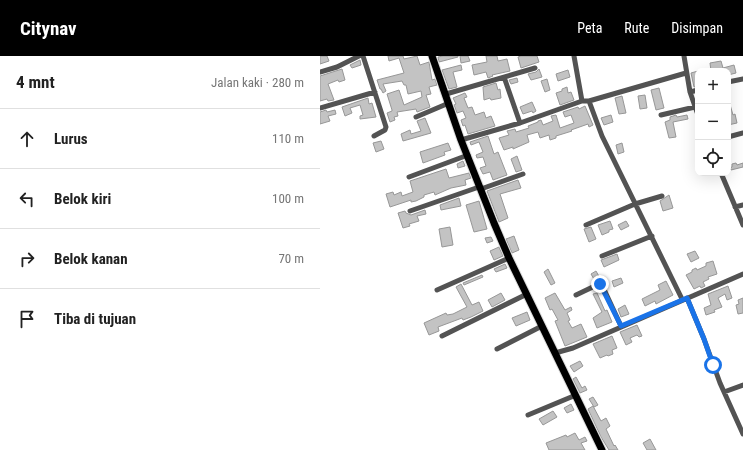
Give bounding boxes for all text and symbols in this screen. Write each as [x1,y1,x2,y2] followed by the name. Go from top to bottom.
[20,17,77,40] text: Citynav
[577,20,602,36] text: Peta
[624,20,649,36] text: Rute
[671,20,723,36] text: Disimpan
[695,68,731,176] map controls
[695,68,731,104] button: +
[16,72,55,92] text: 4 mnt
[211,75,304,90] text: Jalan kaki · 280 m
[695,104,731,140] button: −
[16,128,38,150] icon: ahead
[54,130,88,148] text: Lurus
[272,131,304,146] text: 110 m
[695,140,731,176] button: locate
[16,188,38,210] icon: left
[54,190,111,208] text: Belok kiri
[272,191,304,206] text: 100 m
[16,248,38,270] icon: right
[54,250,128,268] text: Belok kanan
[278,251,304,266] text: 70 m
[591,275,609,293] route end
[16,308,38,330] icon: arrive
[54,310,136,328] text: Tiba di tujuan
[704,356,722,374] route start

